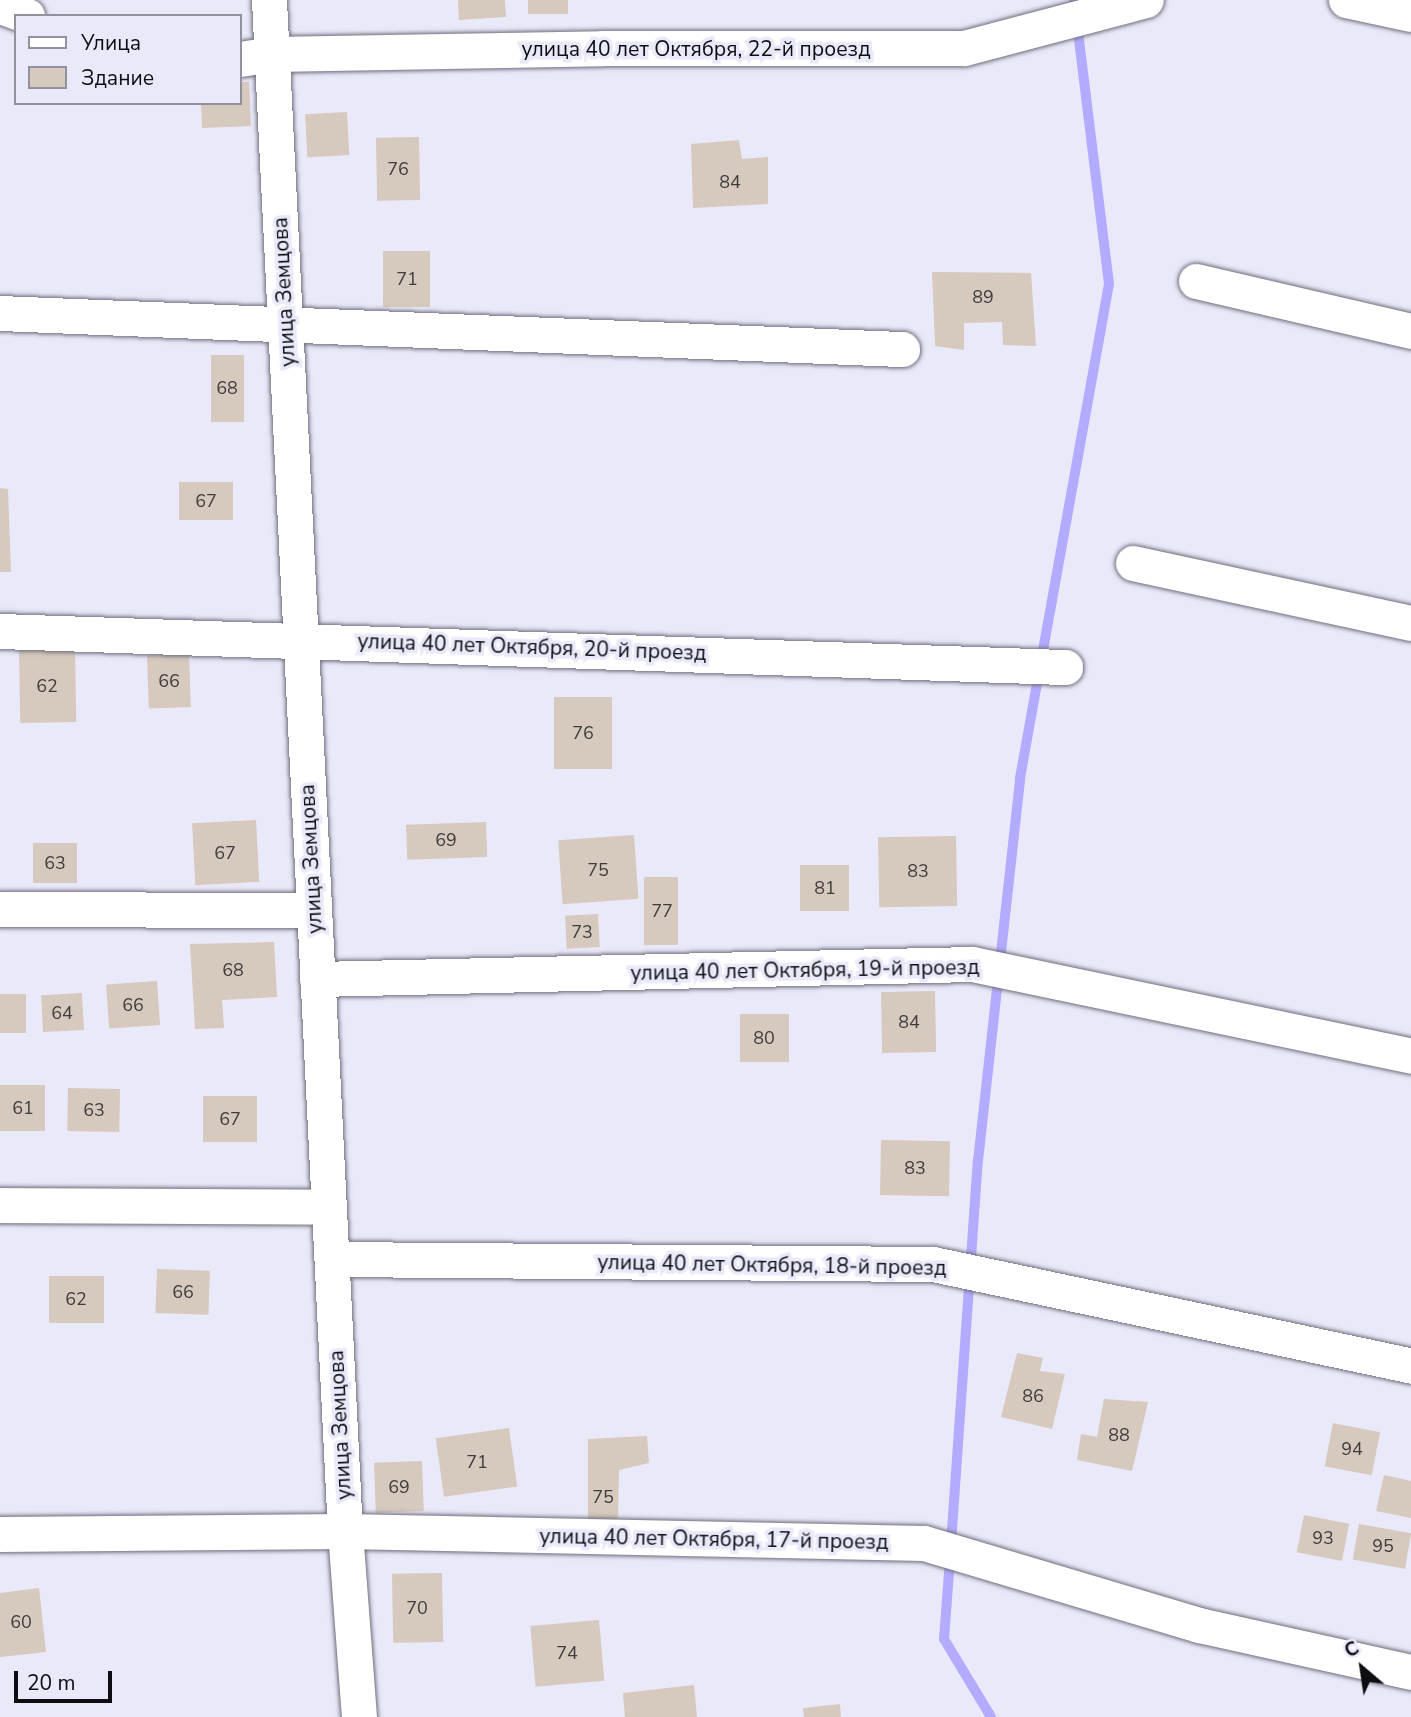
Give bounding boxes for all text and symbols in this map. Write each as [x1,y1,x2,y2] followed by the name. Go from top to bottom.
[14,14,242,105] legend
[81,29,141,57] text: Улица
[521,36,871,62] street label: улица 40 лет Октября, 22-й проезд
[81,64,154,92] text: Здание
[387,158,409,180] house number: 76
[719,171,741,193] house number: 84
[267,217,301,367] street label: улица Земцова
[396,268,418,290] house number: 71
[972,286,994,308] house number: 89
[216,377,238,399] house number: 68
[195,490,217,512] house number: 67
[357,628,707,666] street label: улица 40 лет Октября, 20-й проезд
[158,670,180,692] house number: 66
[36,675,58,697] house number: 62
[572,722,594,744] house number: 76
[294,784,328,934] street label: улица Земцова
[435,829,457,851] house number: 69
[214,842,236,864] house number: 67
[44,852,66,874] house number: 63
[587,859,609,881] house number: 75
[907,860,929,882] house number: 83
[814,877,836,899] house number: 81
[651,900,673,922] house number: 77
[571,921,593,943] house number: 73
[630,954,980,986] street label: улица 40 лет Октября, 19-й проезд
[222,959,244,981] house number: 68
[122,994,144,1016] house number: 66
[51,1002,73,1024] house number: 64
[898,1011,920,1033] house number: 84
[753,1027,775,1049] house number: 80
[12,1097,34,1119] house number: 61
[83,1099,105,1121] house number: 63
[219,1108,241,1130] house number: 67
[904,1157,926,1179] house number: 83
[597,1249,947,1281] street label: улица 40 лет Октября, 18-й проезд
[172,1281,194,1303] house number: 66
[65,1288,87,1310] house number: 62
[323,1350,357,1500] street label: улица Земцова
[1022,1385,1044,1407] house number: 86
[1108,1424,1130,1446] house number: 88
[1341,1438,1363,1460] house number: 94
[466,1451,488,1473] house number: 71
[388,1476,410,1498] house number: 69
[592,1486,614,1508] house number: 75
[539,1523,889,1555] street label: улица 40 лет Октября, 17-й проезд
[1312,1527,1334,1549] house number: 93
[1372,1535,1394,1557] house number: 95
[406,1597,428,1619] house number: 70
[10,1611,32,1633] house number: 60
[1327,1633,1397,1703] north arrow
[1340,1635,1364,1664] text: С
[556,1642,578,1664] house number: 74
[18,1658,116,1702] scale bar
[27,1669,76,1697] text: 20 m

